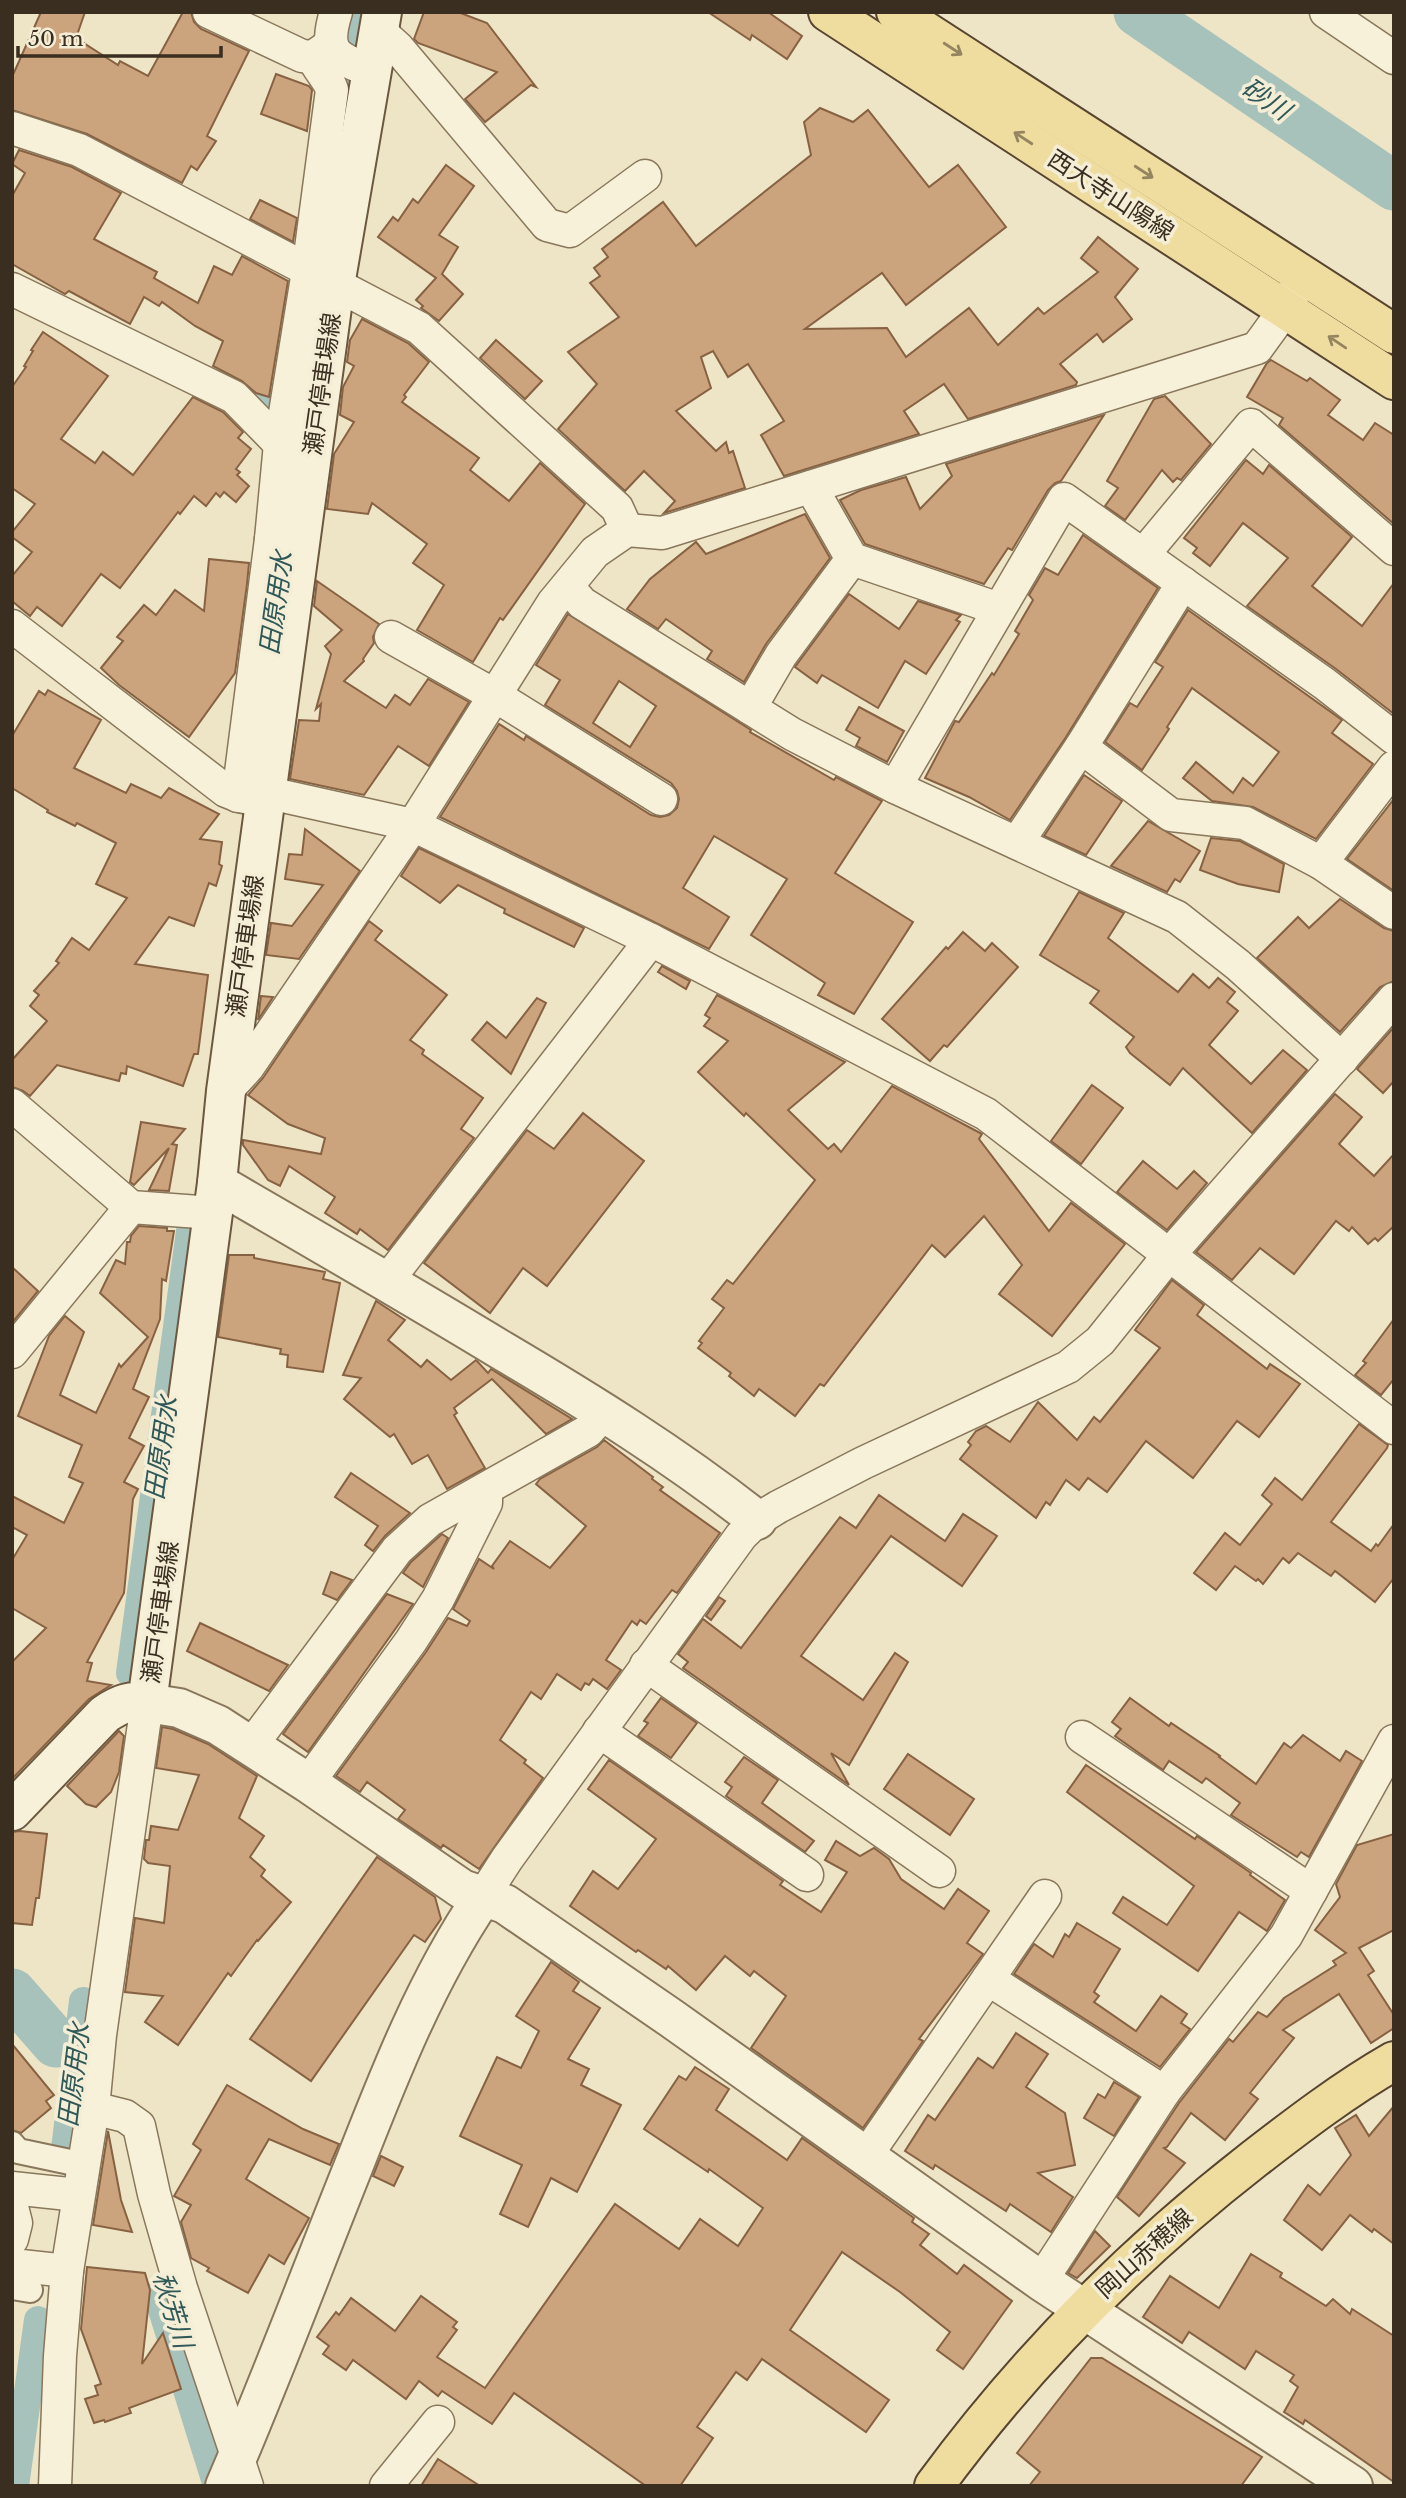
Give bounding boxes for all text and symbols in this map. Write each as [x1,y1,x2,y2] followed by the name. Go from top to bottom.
[18,14,220,58] scale bar
[28,26,84,52] text: 50 m
[943,42,962,57] one-way arrow
[1235,71,1299,128] water label: 砂川
[1014,131,1033,146] one-way arrow
[1043,144,1179,246] street label: 西大寺山陽線
[1134,166,1154,180] one-way arrow
[298,311,346,457] street label: 瀬戸停車場線
[1328,335,1347,349] one-way arrow
[253,546,299,657] water label: 田原用水
[221,873,269,1019] street label: 瀬戸停車場線
[138,1391,184,1502] water label: 田原用水
[136,1539,184,1685] street label: 瀬戸停車場線
[52,2018,97,2129] water label: 田原用水
[1090,2202,1198,2304] street label: 岡山赤穂線
[146,2268,201,2355] water label: 秋芳川

